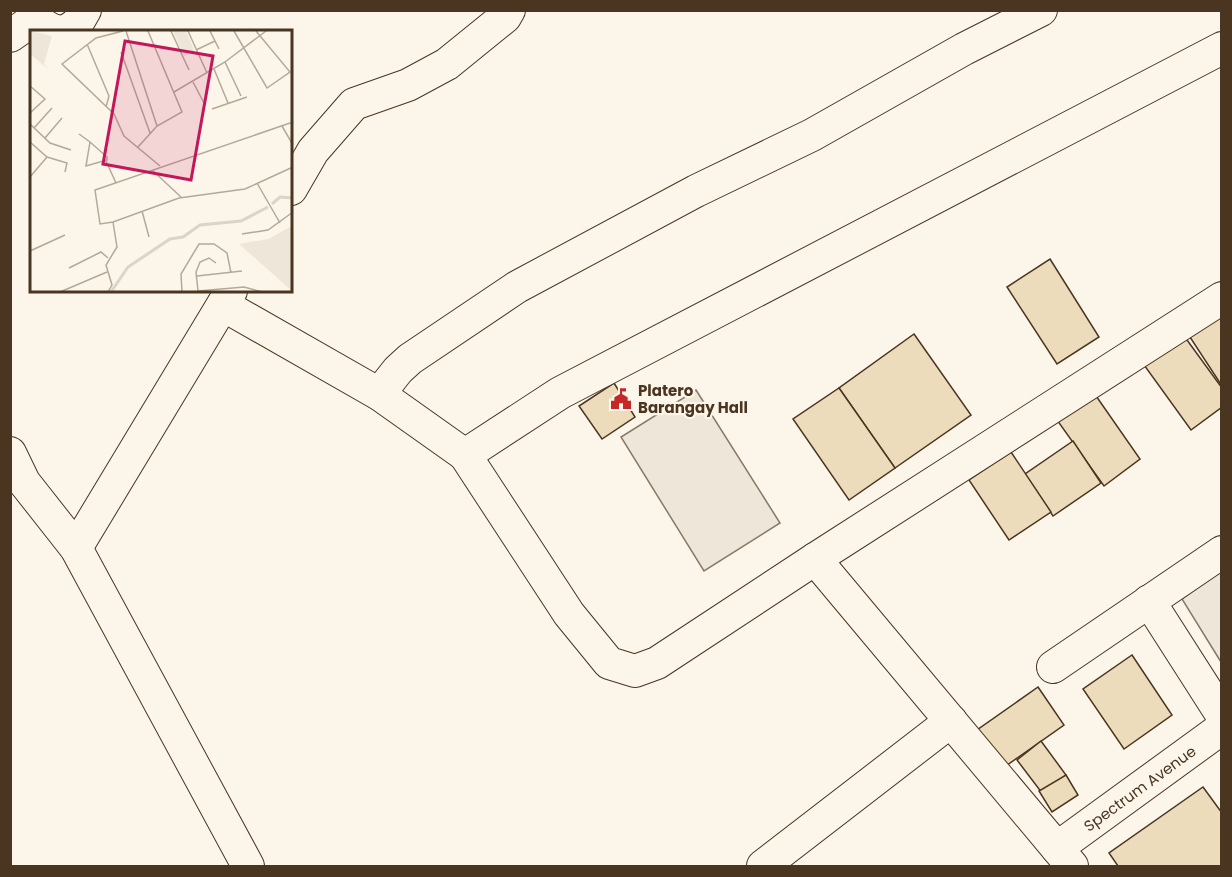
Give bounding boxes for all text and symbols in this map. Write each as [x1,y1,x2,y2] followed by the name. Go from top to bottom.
[30,30,292,292] inset map
[638,380,748,418] place label: Platero Barangay Hall
[609,387,633,411] public building icon: Platero Barangay Hall
[1079,740,1200,836] street label: Spectrum Avenue

